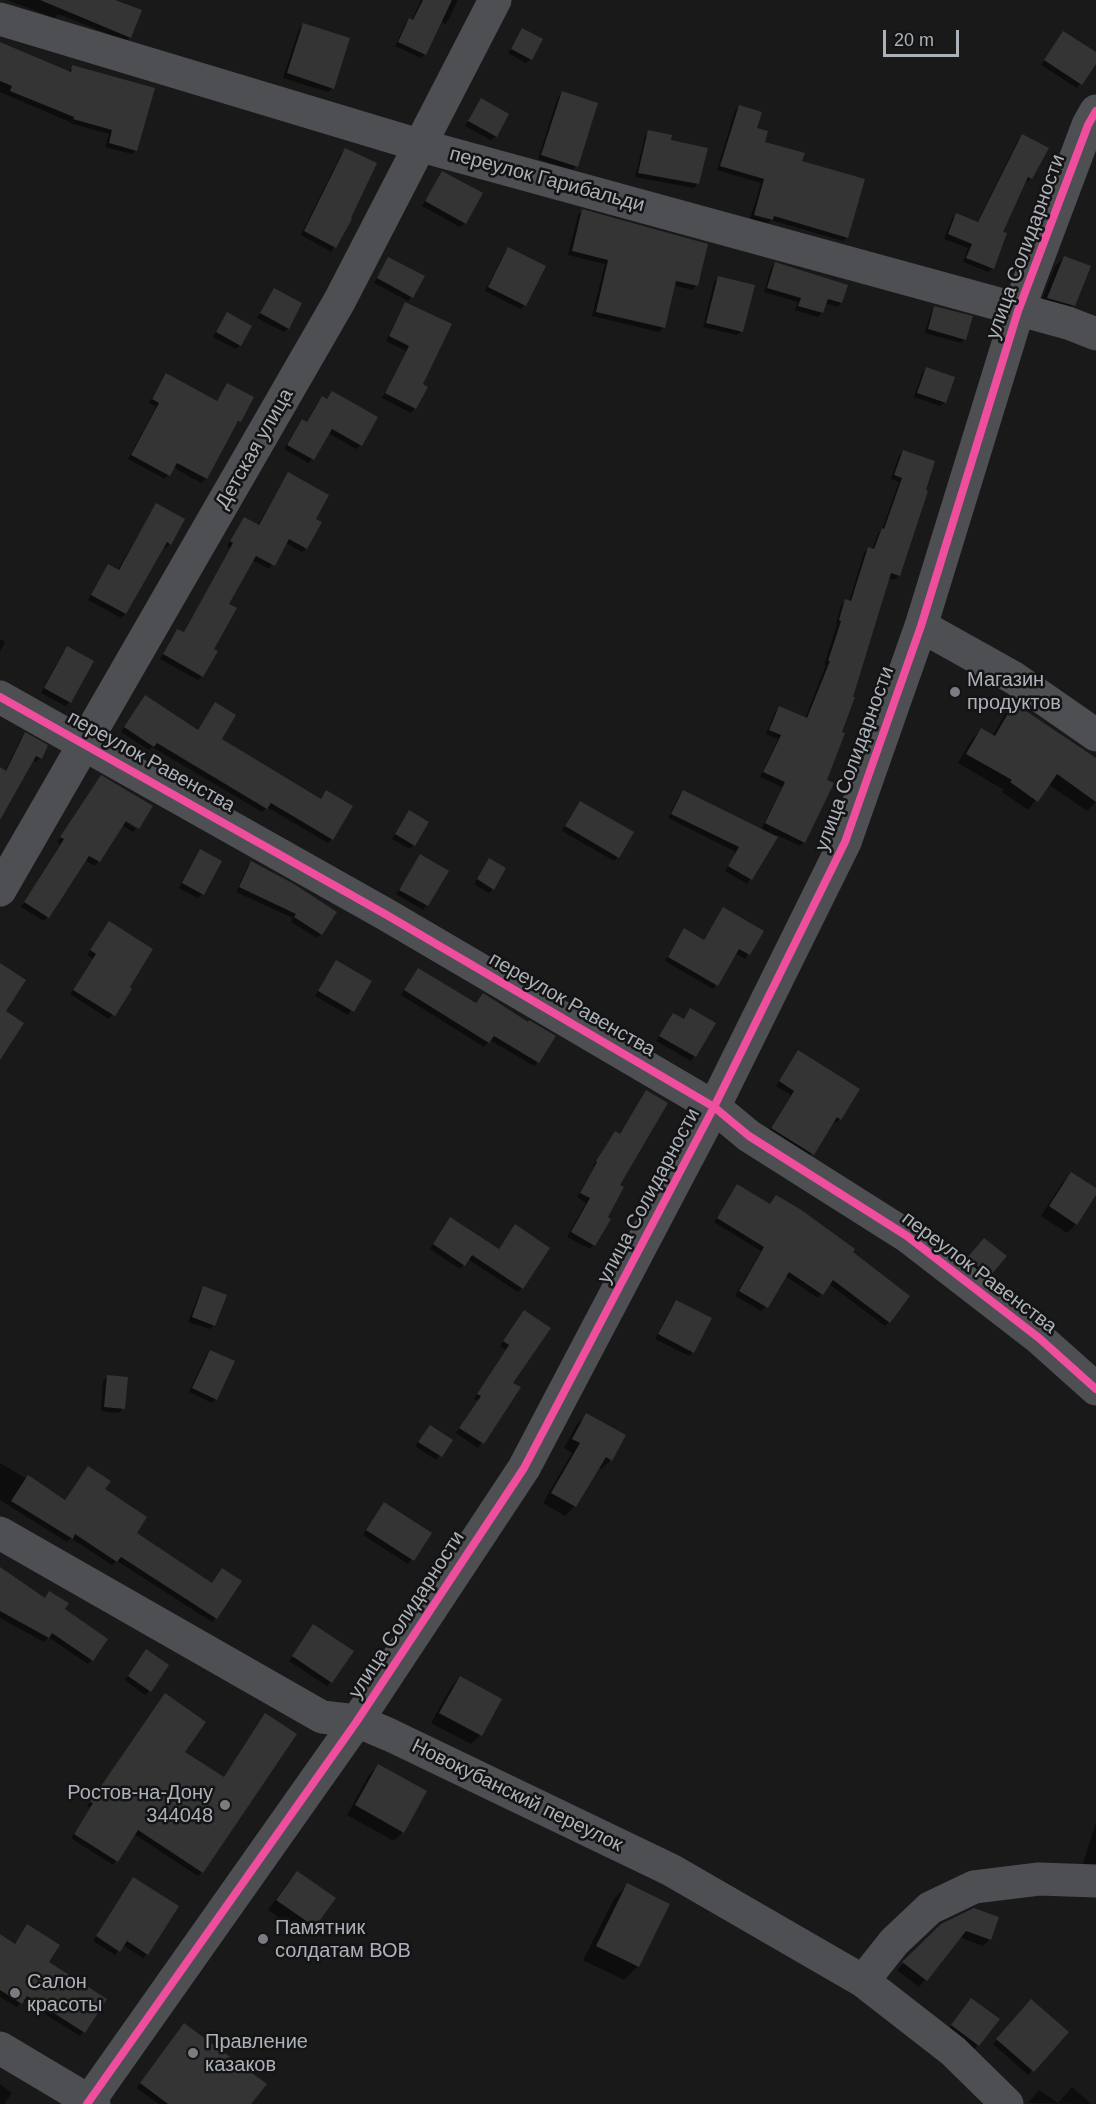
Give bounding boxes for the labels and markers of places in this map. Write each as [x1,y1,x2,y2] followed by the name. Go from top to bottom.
[967,668,1061,715] place label: Магазин продуктов
[948,685,962,699] marker: Магазин продуктов
[67,1781,213,1828] place label: Ростов-на-Дону 344048
[218,1798,232,1812] marker: Ростов-на-Дону 344048
[275,1916,411,1963] place label: Памятник солдатам ВОВ
[256,1932,270,1946] marker: Памятник солдатам ВОВ
[27,1970,102,2017] place label: Салон красоты
[8,1986,22,2000] marker: Салон красоты
[205,2030,308,2077] place label: Правление казаков
[186,2046,200,2060] marker: Правление казаков

